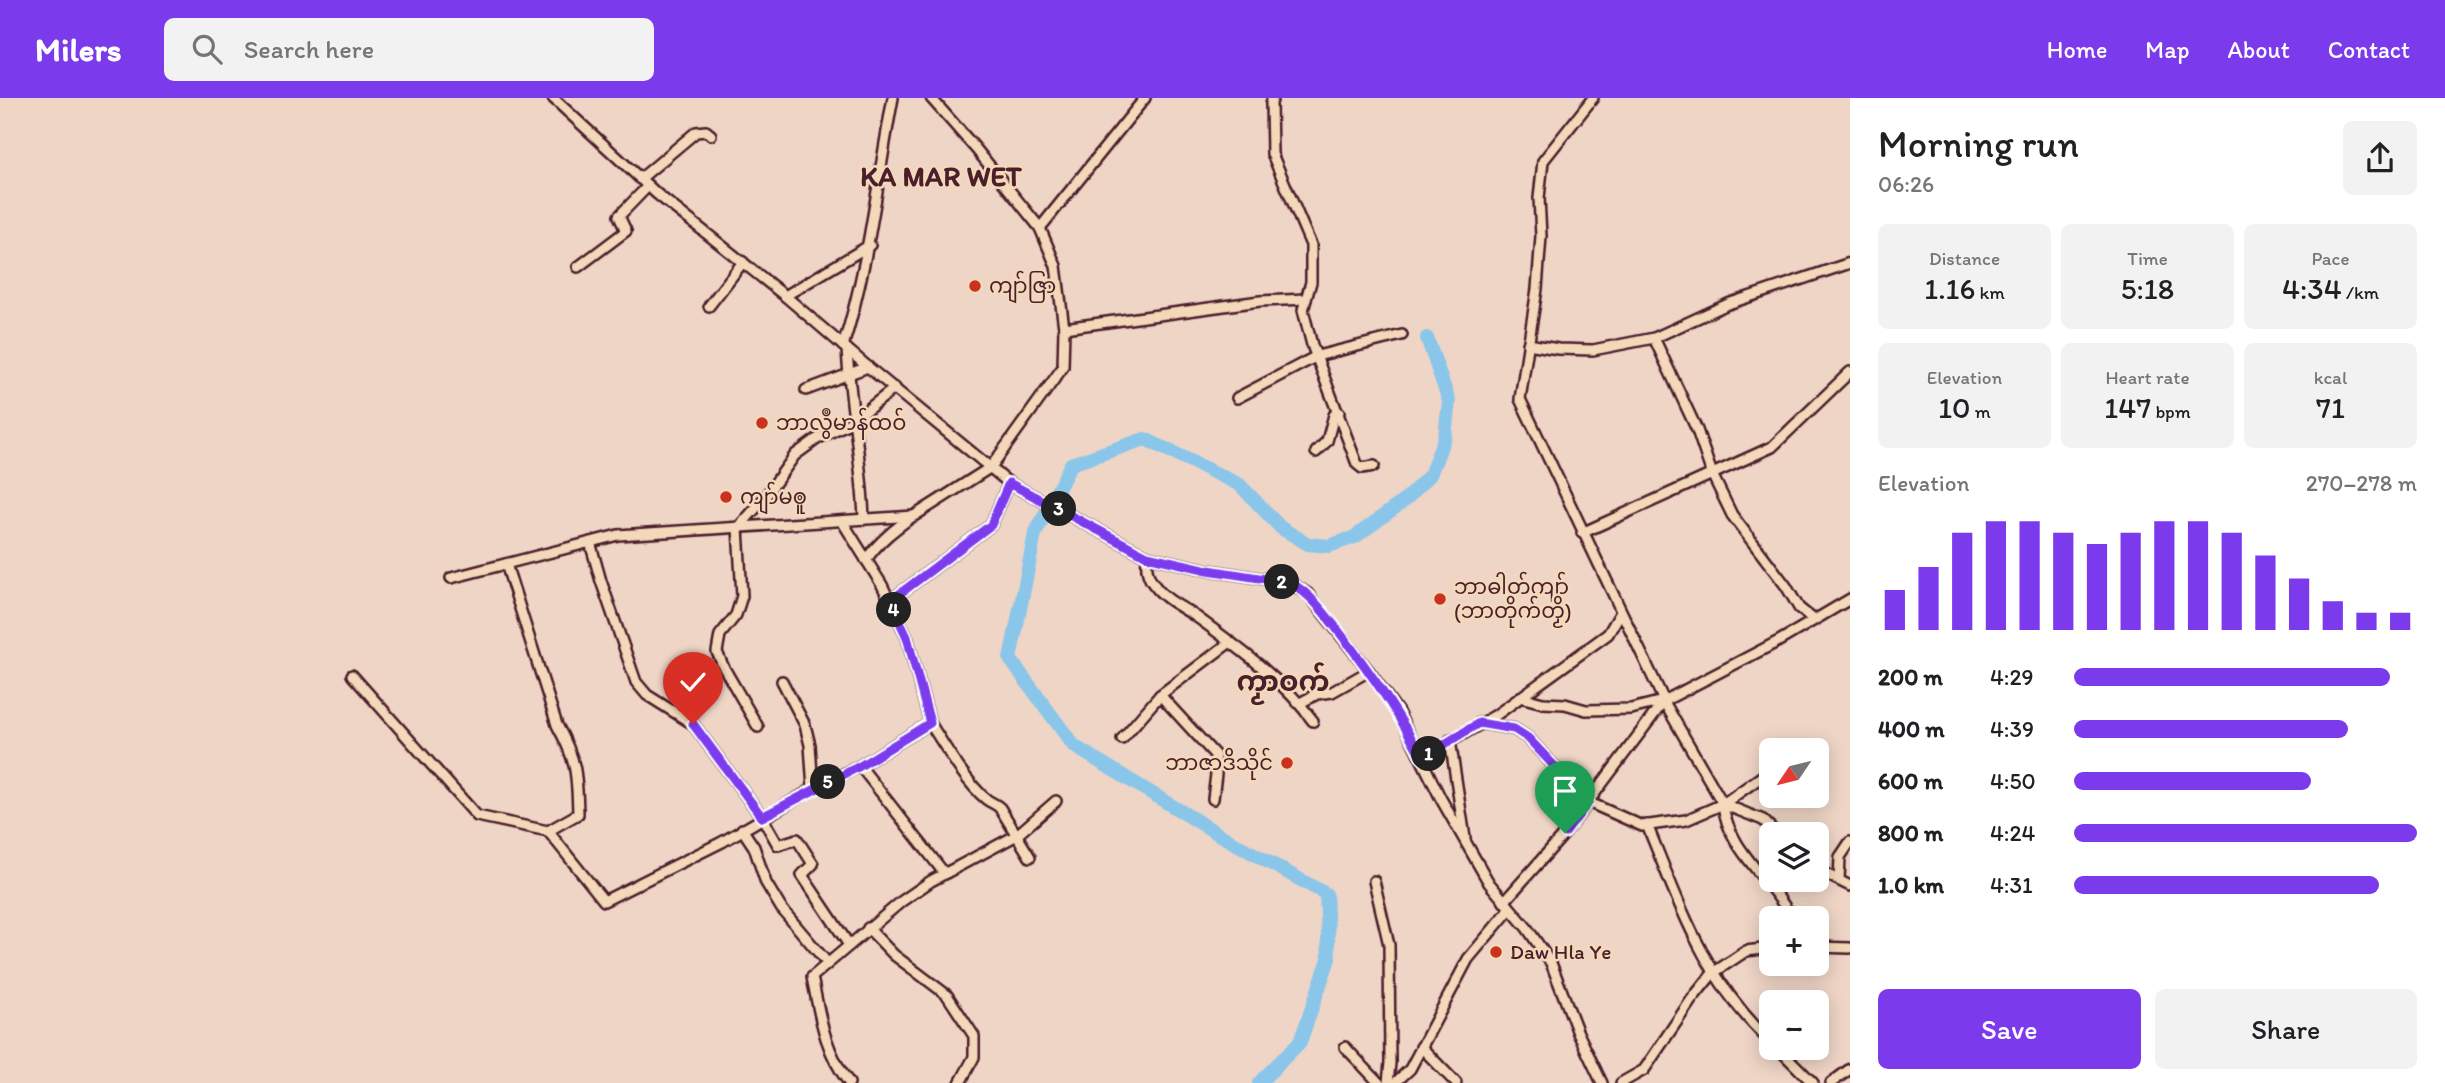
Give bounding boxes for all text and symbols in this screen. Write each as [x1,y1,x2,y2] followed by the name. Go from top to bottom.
[164,18,654,81] search box
[35,30,122,69] text: Milers
[188,30,226,68] icon: search
[244,33,374,65] text: Search here
[2047,35,2107,64] text: Home
[2145,35,2189,64] text: Map
[2227,35,2290,64] text: About
[2328,35,2410,64] text: Contact
[1878,121,2079,167] text: Morning run
[2343,121,2417,195] button: share
[860,159,1022,193] district label: KA MAR WET
[1878,170,1934,198] text: 06:26
[1929,247,2000,270] text: Distance
[2127,247,2168,270] text: Time
[2311,247,2350,270] text: Pace
[989,270,1056,304] place label: ကျာ်ဇြာ
[1924,270,1975,307] text: 1.16
[2121,270,2174,307] text: 5:18
[2282,270,2342,307] text: 4:34
[967,278,983,294] marker: ကျာ်ဇြာ
[1975,281,2005,304] text: km
[2342,281,2379,304] text: /km
[1927,366,2002,389] text: Elevation
[2105,366,2190,389] text: Heart rate
[2314,366,2347,389] text: kcal
[1938,389,1971,426] text: 10
[2104,389,2151,426] text: 147
[2316,389,2345,426] text: 71
[1971,400,1991,423] text: m
[2151,400,2191,423] text: bpm
[776,407,906,440] place label: ဘာလွဳမာန်ထဝ်
[754,415,770,431] marker: ဘာလွဳမာန်ထဝ်
[1878,469,1969,497] text: Elevation
[2306,469,2417,497] text: 270–278 m
[740,481,807,515] place label: ကျာ်မၜူ
[718,489,734,505] marker: ကျာ်မၜူ
[1042,492,1076,526] pin: 3
[1053,497,1064,520] text: 3
[1264,564,1300,600] pin: 2
[1277,570,1287,593] text: 2
[1454,571,1572,628] place label: ဘာဓါတ်ကျာ် (ဘာတိုက်တၟိ)
[1432,591,1448,607] marker: ဘာဓါတ်ကျာ် (ဘာတိုက်တၟိ)
[876,592,912,628] pin: 4
[888,598,899,621] text: 4
[663,652,723,724] pin
[1236,662,1330,705] district label: ကၟာဝက်
[674,663,712,701] icon: check
[1878,663,1943,691] text: 200 m
[1990,663,2034,691] text: 4:29
[1878,715,1945,743] text: 400 m
[1990,715,2034,743] text: 4:39
[1412,736,1446,772] pin: 1
[1759,738,1829,808] north arrow
[1759,738,1829,1060] map controls
[1424,742,1433,765] text: 1
[1165,747,1273,780] place label: ဘာဇာဒိသိုင်
[1279,755,1295,771] marker: ဘာဇာဒိသိုင်
[1535,761,1595,833] pin
[810,764,846,800] pin: 5
[1878,767,1943,795] text: 600 m
[1990,767,2036,795] text: 4:50
[823,770,832,793] text: 5
[1546,772,1584,810] icon: arrive
[1878,819,1943,847] text: 800 m
[1990,819,2035,847] text: 4:24
[1759,822,1829,892] button: layers
[1878,871,1944,899] text: 1.0 km
[1990,871,2033,899] text: 4:31
[1759,906,1829,976] button: +
[1510,939,1611,964] place label: Daw Hla Ye
[1488,944,1504,960] marker: Daw Hla Ye
[1878,989,2141,1069] button: Save
[2155,989,2417,1069] button: Share
[1759,990,1829,1060] button: −

